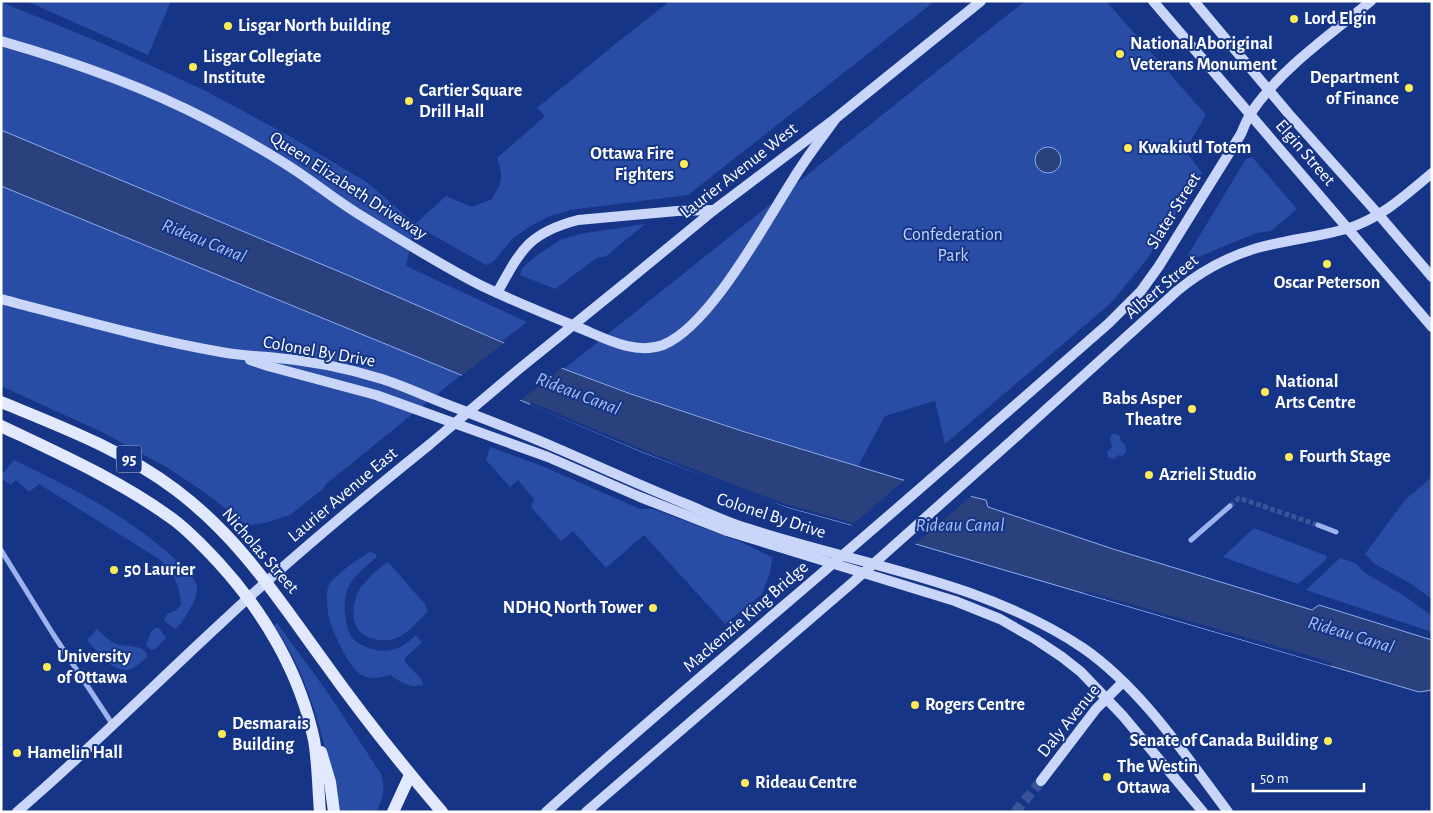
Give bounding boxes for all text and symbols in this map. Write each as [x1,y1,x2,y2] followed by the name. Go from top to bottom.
[1304,10,1376,28] place label: Lord Elgin
[1288,13,1300,25] marker: Lord Elgin
[238,17,391,35] place label: Lisgar North building
[222,20,234,32] marker: Lisgar North building
[1130,35,1277,74] place label: National Aboriginal Veterans Monument
[203,48,321,87] place label: Lisgar Collegiate Institute
[1114,48,1126,60] marker: National Aboriginal Veterans Monument
[187,61,199,73] marker: Lisgar Collegiate Institute
[1310,69,1399,108] place label: Department of Finance
[419,82,522,121] place label: Cartier Square Drill Hall
[1403,82,1415,94] marker: Department of Finance
[403,95,415,107] marker: Cartier Square Drill Hall
[1272,117,1338,190] street label: Elgin Street
[677,120,801,222] street label: Laurier Avenue West
[266,129,430,244] street label: Queen Elizabeth Driveway
[1138,139,1251,157] place label: Kwakiutl Totem
[1122,142,1134,154] marker: Kwakiutl Totem
[590,145,674,184] place label: Ottawa Fire Fighters
[678,158,690,170] marker: Ottawa Fire Fighters
[1144,170,1205,252] street label: Slater Street
[159,215,249,267] water label: Rideau Canal
[903,226,1003,265] park label: Confederation Park
[1122,251,1202,323] street label: Albert Street
[1321,258,1333,270] marker: Oscar Peterson
[1274,274,1380,292] place label: Oscar Peterson
[261,333,377,371] street label: Colonel By Drive
[533,369,623,419] water label: Rideau Canal
[1275,373,1356,412] place label: National Arts Centre
[1259,386,1271,398] marker: National Arts Centre
[1102,390,1183,429] place label: Babs Asper Theatre
[1186,403,1198,415] marker: Babs Asper Theatre
[285,444,401,546] street label: Laurier Avenue East
[116,446,142,472] road number: 95
[1299,448,1391,466] place label: Fourth Stage
[1283,451,1295,463] marker: Fourth Stage
[1159,466,1257,484] place label: Azrieli Studio
[1143,469,1155,481] marker: Azrieli Studio
[714,490,828,542] street label: Colonel By Drive
[218,505,302,597] street label: Nicholas Street
[915,516,1005,535] water label: Rideau Canal
[680,558,812,676] street label: Mackenzie King Bridge
[124,561,196,579] place label: 50 Laurier
[108,564,120,576] marker: 50 Laurier
[503,599,644,617] place label: NDHQ North Tower
[647,602,659,614] marker: NDHQ North Tower
[1306,613,1397,657] water label: Rideau Canal
[57,648,132,687] place label: University of Ottawa
[41,661,53,673] marker: University of Ottawa
[1034,681,1104,761] street label: Daly Avenue
[925,696,1025,714] place label: Rogers Centre
[909,699,921,711] marker: Rogers Centre
[232,715,309,754] place label: Desmarais Building
[216,728,228,740] marker: Desmarais Building
[1129,732,1319,750] place label: Senate of Canada Building
[1322,735,1334,747] marker: Senate of Canada Building
[27,744,123,762] place label: Hamelin Hall
[11,747,23,759] marker: Hamelin Hall
[1117,758,1198,797] place label: The Westin Ottawa
[1253,760,1364,792] scale bar
[1101,771,1113,783] marker: The Westin Ottawa
[1260,771,1289,786] text: 50 m
[755,774,857,792] place label: Rideau Centre
[739,777,751,789] marker: Rideau Centre

